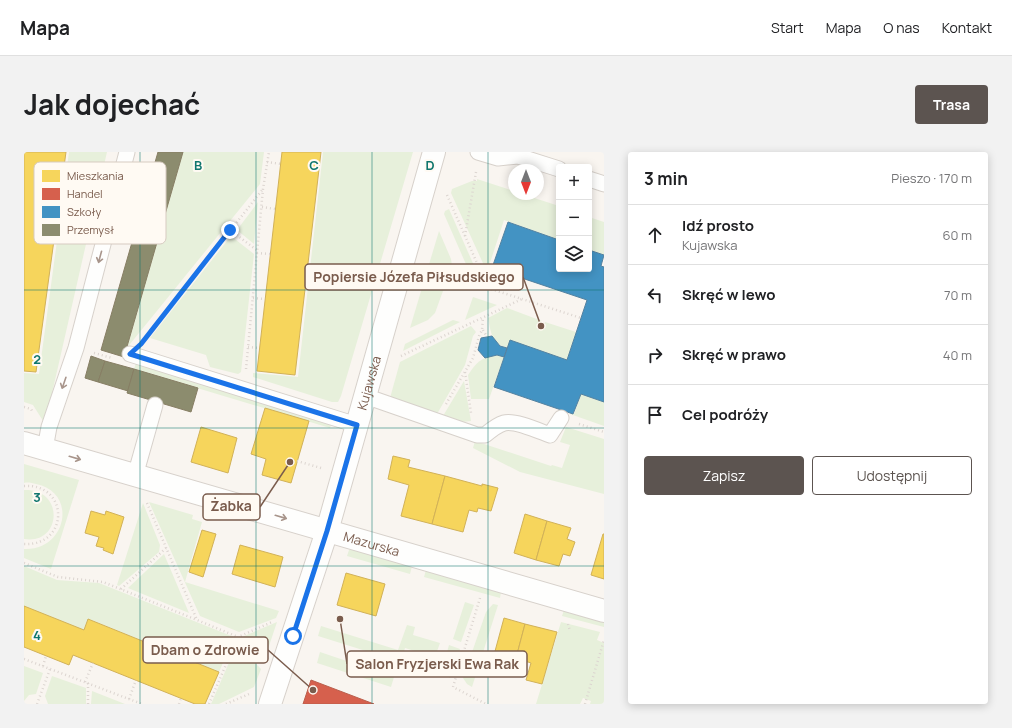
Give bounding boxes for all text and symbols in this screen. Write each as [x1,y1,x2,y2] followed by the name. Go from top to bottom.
[20,15,70,41] text: Mapa
[771,18,804,37] text: Start
[826,18,861,37] text: Mapa
[883,18,920,37] text: O nas
[942,18,992,37] text: Kontakt
[24,85,200,123] text: Jak dojechać
[915,85,988,124] button: Trasa
[194,156,202,174] text: B
[309,156,319,174] text: C
[425,156,435,174] text: D
[34,162,166,244] legend
[508,164,544,200] north arrow
[556,164,592,272] map controls
[556,164,592,200] button: +
[644,167,688,190] text: 3 min
[67,168,124,183] text: Mieszkania
[891,169,972,187] text: Pieszo · 170 m
[67,186,103,201] text: Handel
[556,200,592,236] button: −
[67,204,102,219] text: Szkoły
[682,215,754,236] text: Idź prosto
[221,221,239,239] route end
[67,222,114,237] text: Przemysł
[644,224,666,246] icon: ahead
[942,226,972,244] text: 60 m
[556,236,592,272] button: layers
[682,236,737,254] text: Kujawska
[96,251,103,264] one-way arrow
[305,264,523,290] callout: Popiersie Józefa Piłsudskiego
[313,267,515,286] text: Popiersie Józefa Piłsudskiego
[644,284,666,306] icon: left
[682,284,776,305] text: Skręć w lewo
[944,286,972,304] text: 70 m
[644,344,666,366] icon: right
[682,344,786,365] text: Skręć w prawo
[943,346,972,364] text: 40 m
[33,350,41,368] text: 2
[353,354,385,412] street label: Kujawska
[60,376,68,388] one-way arrow
[644,404,666,426] icon: arrive
[682,404,768,425] text: Cel podróży
[68,455,81,462] one-way arrow
[644,456,804,495] button: Zapisz
[812,456,972,495] button: Udostępnij
[33,488,41,506] text: 3
[203,494,260,520] callout: Żabka
[210,496,252,515] text: Żabka
[274,514,287,522] one-way arrow
[341,527,402,560] street label: Mazurska
[33,626,41,644] text: 4
[284,627,302,645] route start
[143,637,268,663] callout: Dbam o Zdrowie
[151,640,259,659] text: Dbam o Zdrowie
[347,651,527,677] callout: Salon Fryzjerski Ewa Rak
[355,654,519,673] text: Salon Fryzjerski Ewa Rak

